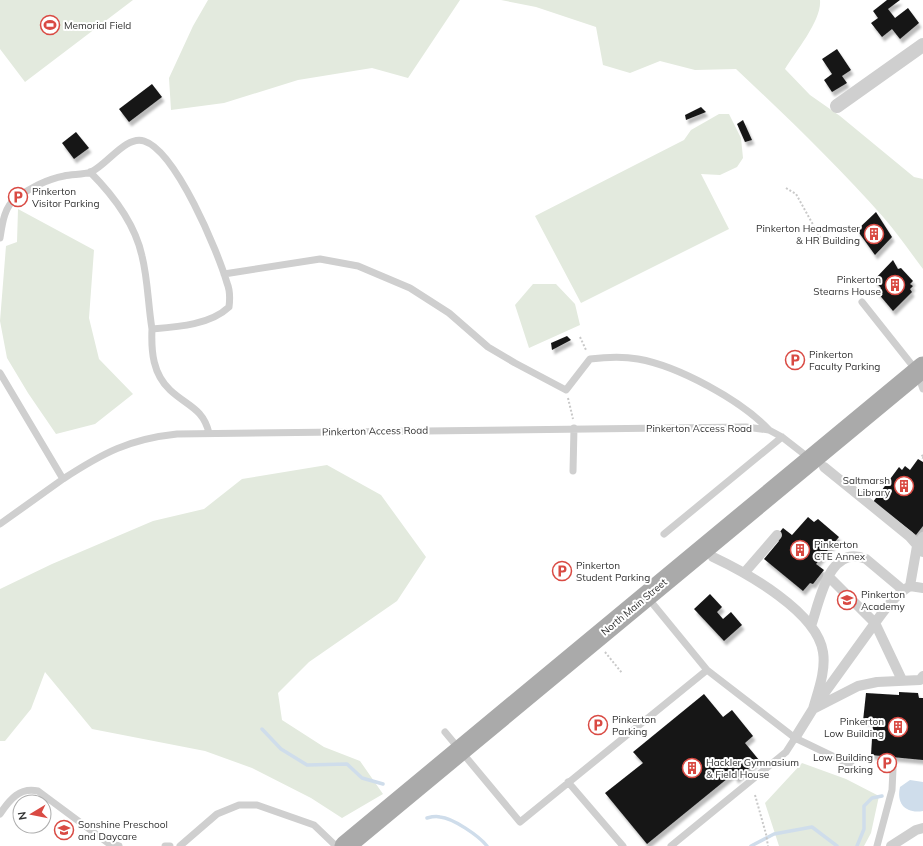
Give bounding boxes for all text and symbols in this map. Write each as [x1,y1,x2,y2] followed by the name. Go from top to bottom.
[39,14,61,36] sports icon: Memorial Field
[64,19,131,32] place label: Memorial Field
[32,185,99,210] place label: Pinkerton Visitor Parking
[7,186,29,208] parking icon: Pinkerton Visitor Parking
[756,222,860,247] place label: Pinkerton Headmaster & HR Building
[863,223,885,245] building icon: Pinkerton Headmaster & HR Building
[813,273,881,298] place label: Pinkerton Stearns House
[884,274,906,296] building icon: Pinkerton Stearns House
[809,348,880,373] place label: Pinkerton Faculty Parking
[784,349,806,371] parking icon: Pinkerton Faculty Parking
[646,422,752,435] street label: Pinkerton Access Road
[322,424,428,438] street label: Pinkerton Access Road
[843,474,891,499] place label: Saltmarsh Library
[893,475,915,497] building icon: Saltmarsh Library
[814,538,866,563] place label: Pinkerton CTE Annex
[789,539,811,561] building icon: Pinkerton CTE Annex
[576,559,650,584] place label: Pinkerton Student Parking
[551,560,573,582] parking icon: Pinkerton Student Parking
[598,575,670,638] street label: North Main Street
[861,588,905,613] place label: Pinkerton Academy
[836,589,858,611] school or university icon: Pinkerton Academy
[612,713,656,738] place label: Pinkerton Parking
[587,714,609,736] parking icon: Pinkerton Parking
[824,715,884,740] place label: Pinkerton Low Building
[887,716,909,738] building icon: Pinkerton Low Building
[813,751,873,776] place label: Low Building Parking
[876,752,898,774] parking icon: Low Building Parking
[706,756,799,781] place label: Hackler Gymnasium & Field House
[681,757,703,779] building icon: Hackler Gymnasium & Field House
[12,794,52,834] north arrow
[15,810,30,821] text: N
[78,818,168,843] place label: Sonshine Preschool and Daycare
[53,819,75,841] school or university icon: Sonshine Preschool and Daycare

